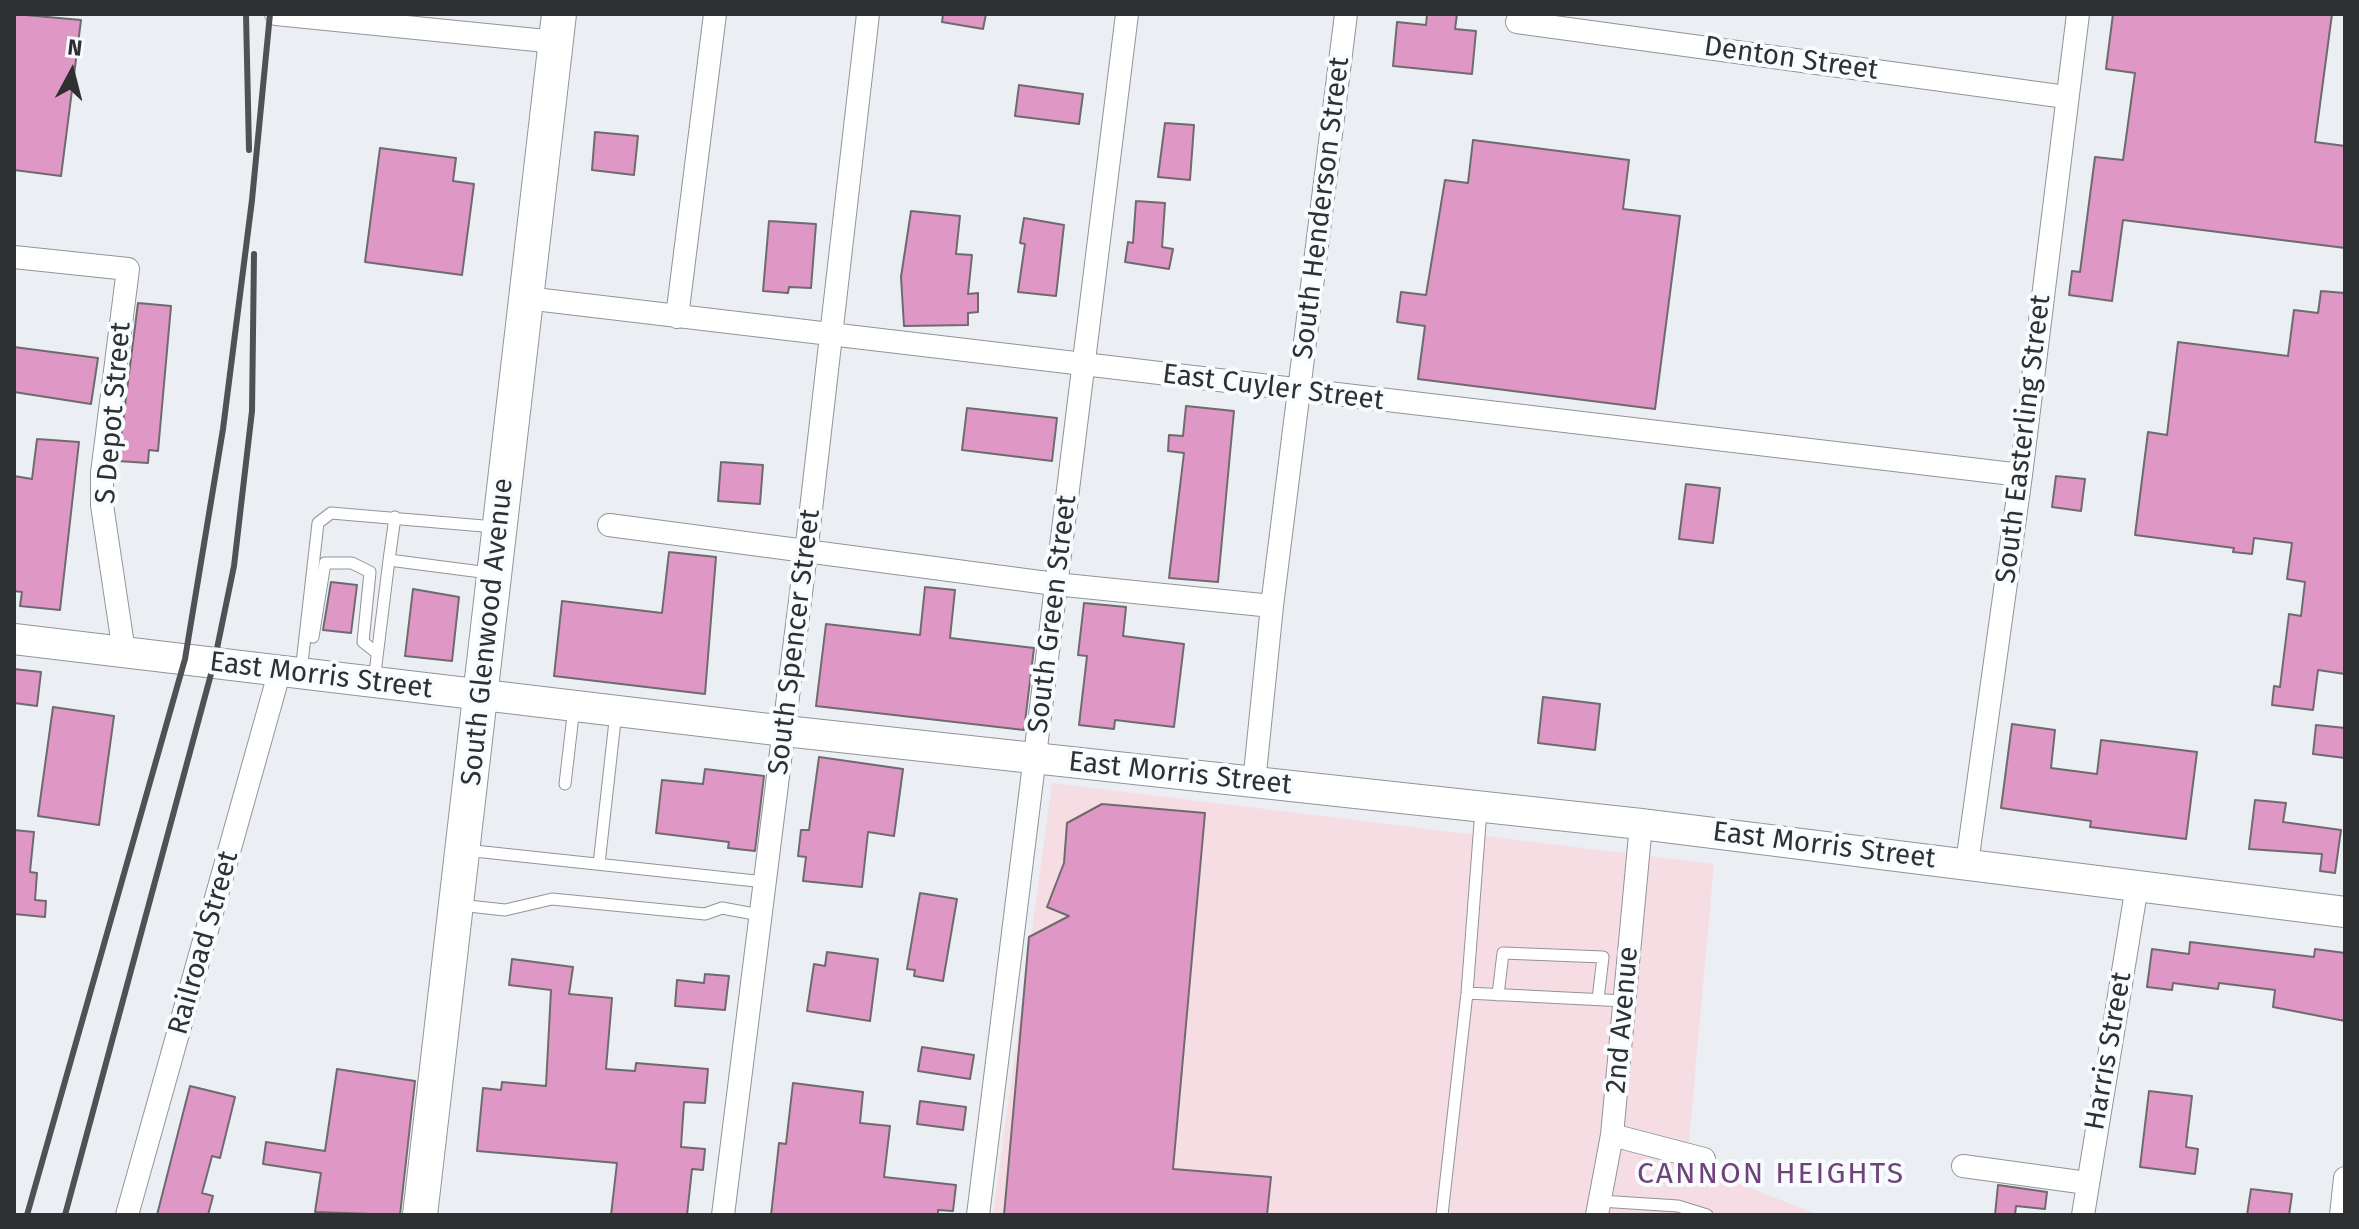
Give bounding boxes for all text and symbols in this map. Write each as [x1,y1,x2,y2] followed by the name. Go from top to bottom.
[1702,30,1880,88] street label: Denton Street
[32,32,112,112] north arrow
[66,33,84,62] text: N
[1287,55,1357,361] street label: South Henderson Street
[1990,293,2058,585] street label: South Easterling Street
[89,321,139,505] street label: S Depot Street
[1160,358,1386,418] street label: East Cuyler Street
[455,477,521,787] street label: South Glenwood Avenue
[1022,493,1084,735] street label: South Green Street
[762,507,828,777] street label: South Spencer Street
[208,646,434,706] street label: East Morris Street
[1067,746,1293,802] street label: East Morris Street
[1711,816,1937,876] street label: East Morris Street
[162,847,246,1039] street label: Railroad Street
[1600,945,1646,1095] street label: 2nd Avenue
[2079,969,2139,1133] street label: Harris Street
[1637,1157,1905,1193] district label: CANNON HEIGHTS

